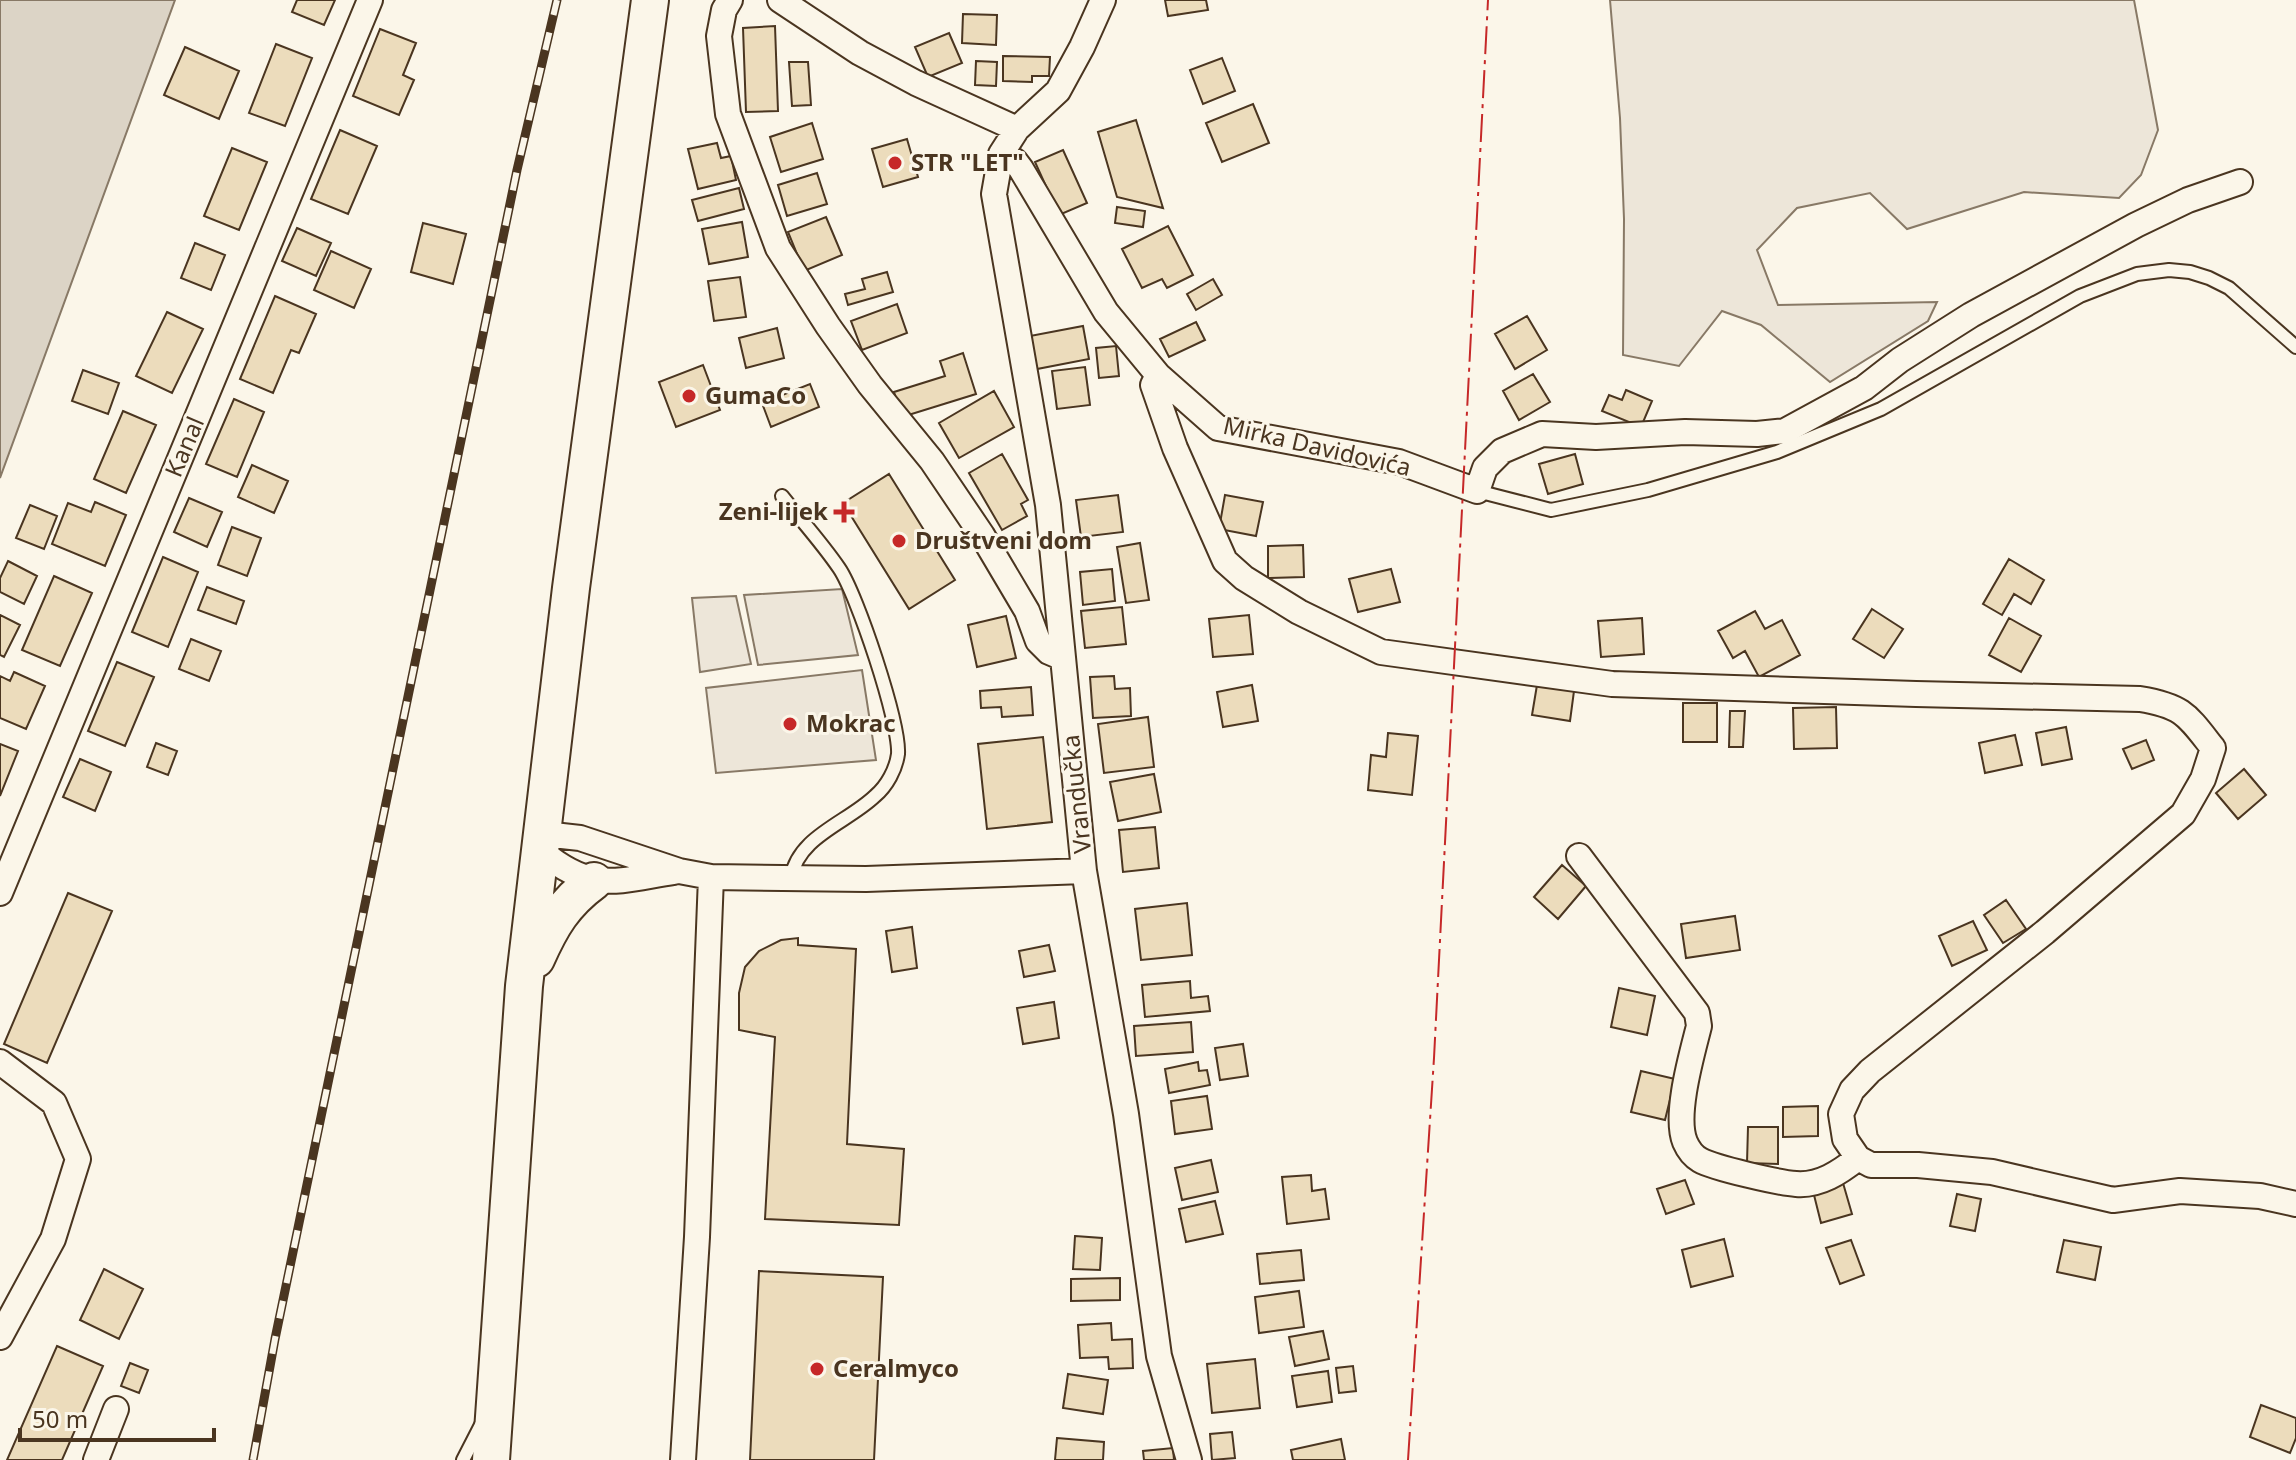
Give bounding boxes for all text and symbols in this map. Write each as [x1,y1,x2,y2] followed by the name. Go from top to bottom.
[911,145,1024,178] place label: STR "LET"
[886,154,904,172] marker: STR "LET"
[705,378,806,411] place label: GumaCo
[680,387,698,405] marker: GumaCo
[1220,408,1415,483] street label: Mirka Davidovića
[156,411,211,482] street label: Kanal
[719,494,828,527] place label: Zeni-lijek
[835,503,853,521] marker: Zeni-lijek
[915,523,1092,556] place label: Društveni dom
[890,532,908,550] marker: Društveni dom
[806,706,896,739] place label: Mokrac
[781,715,799,733] marker: Mokrac
[1053,733,1098,855] street label: Vrandučka
[833,1351,959,1384] place label: Ceralmyco
[808,1360,826,1378] marker: Ceralmyco
[20,1392,214,1442] scale bar
[32,1402,88,1435] text: 50 m

